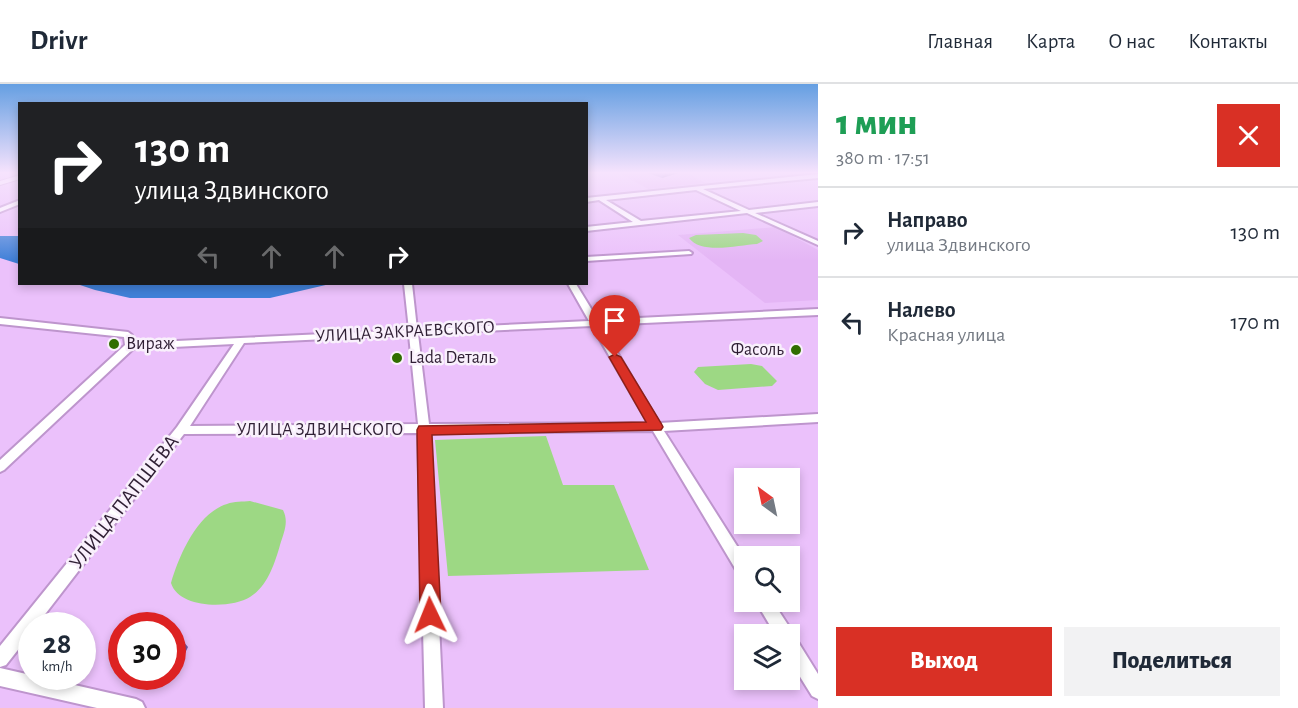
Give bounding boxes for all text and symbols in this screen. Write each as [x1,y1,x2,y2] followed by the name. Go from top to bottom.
[30,27,87,55] text: Drivr
[927,31,993,52] text: Главная
[1026,31,1075,52] text: Карта
[1108,31,1155,52] text: О нас
[1188,31,1268,52] text: Контакты
[1217,104,1280,167] button: close
[836,105,918,141] text: 1 мин
[36,126,114,204] icon: right
[135,128,230,170] text: 130 m
[836,148,930,168] text: 380 m · 17:51
[135,177,329,204] text: улица Здвинского
[887,209,968,231] text: Направо
[836,216,869,249] icon: right
[1231,221,1280,243] text: 130 m
[887,235,1031,255] text: улица Здвинского
[192,240,225,273] icon: left
[255,240,288,273] icon: ahead
[318,240,351,273] icon: ahead
[381,240,414,273] icon: right
[589,295,640,357] pin
[887,299,956,321] text: Налево
[598,304,631,337] icon: arrive
[836,306,869,339] icon: left
[1230,311,1280,333] text: 170 m
[315,318,495,346] street label: УЛИЦА ЗАКРАЕВСКОГО
[887,325,1005,345] text: Красная улица
[126,335,175,353] place label: Вираж
[107,337,121,351] marker: Вираж
[731,341,784,359] place label: Фасоль
[789,343,803,357] marker: Фасоль
[409,349,496,367] place label: Lada Dеталь
[390,351,404,365] marker: Lada Dеталь
[237,421,403,439] street label: УЛИЦА ЗДВИНСКОГО
[65,431,183,573] street label: УЛИЦА ПАПШЕВА
[734,468,800,534] north arrow
[734,468,800,690] map controls
[734,546,800,612] button: search
[398,583,462,647] position arrow
[108,612,186,690] speed limit sign: 30
[734,624,800,690] button: layers
[836,627,1052,696] button: Выход
[1064,627,1280,696] button: Поделиться
[43,629,71,659] text: 28
[42,659,72,674] text: km/h

